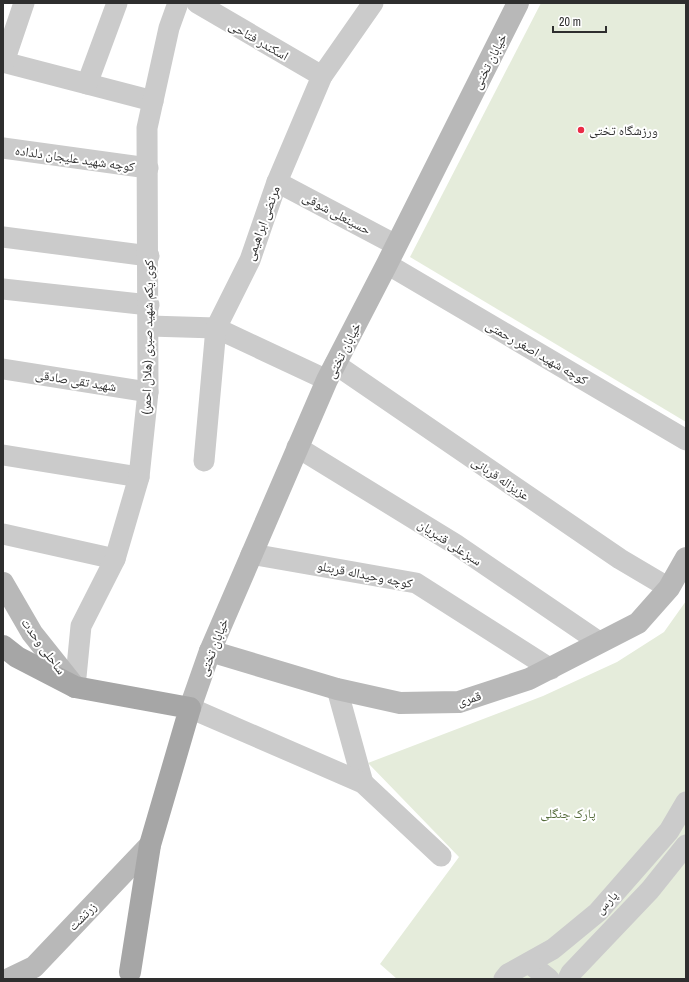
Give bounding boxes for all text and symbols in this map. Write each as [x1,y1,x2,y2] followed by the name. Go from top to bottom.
[553,8,606,34] scale bar
[559,14,581,30] text: 20 m
[226,17,292,64] street label: اسکندر فتاحی
[468,30,511,92] street label: خیابان تختی
[589,122,658,139] place label: ورزشگاه تختی
[576,125,586,135] marker: ورزشگاه تختی
[14,142,137,175] street label: کوچه شهید علیجان دلداده
[241,183,284,263] street label: مرتضی ابراهیمی
[300,188,374,239] street label: حسینعلی شوقی
[138,259,157,414] street label: کوی یکم شهید صبری (هلال احمر)
[483,316,591,389] street label: کوچه شهید اصغر رحمتی
[322,319,365,381] street label: خیابان تختی
[34,366,118,395] street label: شهید تقی صادقی
[468,453,533,504] street label: عزیزاله قربانی
[415,515,485,569] street label: سبزعلی قنبریان
[316,557,415,592] street label: کوچه وحیداله قربتلو
[17,615,70,678] street label: ساحلی وحدت
[195,616,232,678] street label: خیابان تختی
[455,687,483,710] street label: قمری
[540,805,596,822] park label: پارک جنگلی
[591,887,622,918] street label: پارس
[65,898,100,934] street label: زرتشت

